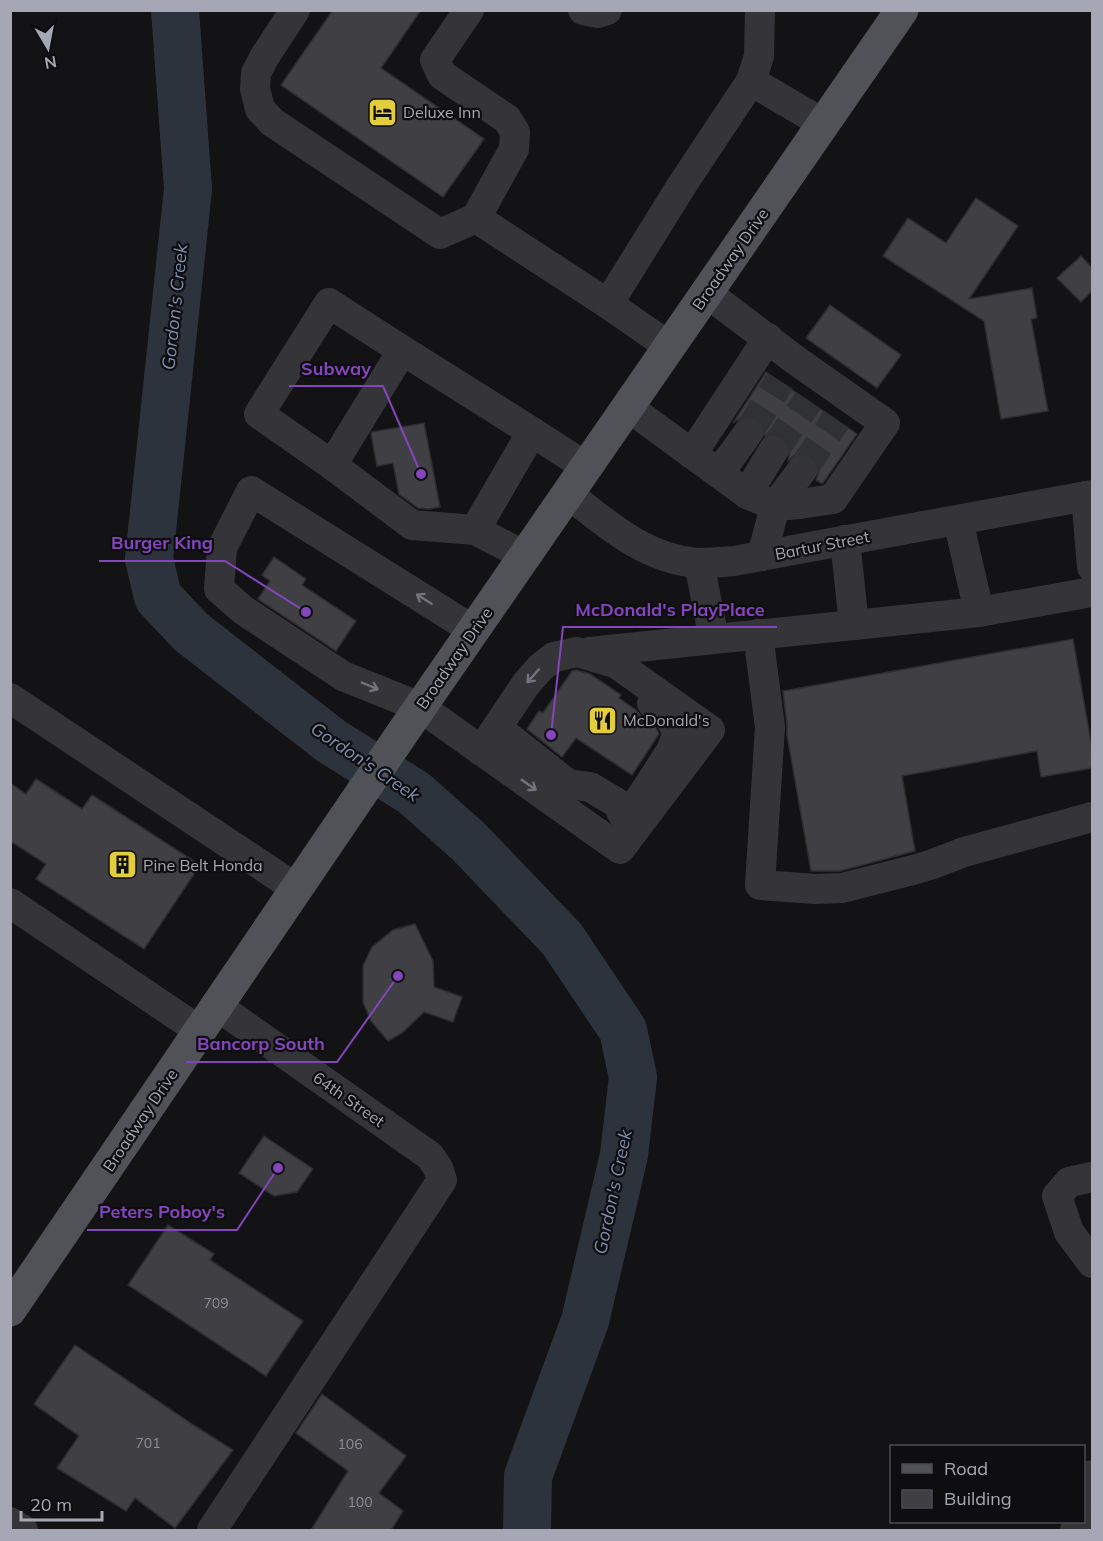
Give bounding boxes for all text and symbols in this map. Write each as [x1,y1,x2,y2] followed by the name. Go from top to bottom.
[18,18,78,78] north arrow
[43,52,58,74] text: N
[366,96,398,128] hotel icon: Deluxe Inn
[403,102,481,122] place label: Deluxe Inn
[688,204,772,314] street label: Broadway Drive
[156,242,193,371] water label: Gordon's Creek
[289,350,383,386] callout: Subway
[301,357,371,380] text: Subway
[99,525,225,561] callout: Burger King
[773,526,871,564] street label: Bartur Street
[111,531,213,554] text: Burger King
[563,591,777,627] callout: McDonald's PlayPlace
[416,592,433,604] one-way arrow
[575,598,765,621] text: McDonald's PlayPlace
[412,603,496,713] street label: Broadway Drive
[526,668,540,683] one-way arrow
[360,681,378,692] one-way arrow
[586,704,618,736] restaurant icon: McDonald's
[623,710,710,730] place label: McDonald's
[306,717,425,807] water label: Gordon's Creek
[521,779,537,791] one-way arrow
[106,849,138,881] building icon: Pine Belt Honda
[143,855,263,875] place label: Pine Belt Honda
[186,1026,337,1062] callout: Bancorp South
[197,1032,325,1055] text: Bancorp South
[98,1065,182,1175] street label: Broadway Drive
[309,1067,389,1131] street label: 64th Street
[588,1127,637,1256] water label: Gordon's Creek
[87,1194,237,1230] callout: Peters Poboy's
[99,1200,225,1223] text: Peters Poboy's
[203,1294,229,1312] house number: 709
[135,1434,161,1452] house number: 701
[337,1435,363,1453] house number: 106
[890,1445,1085,1523] legend
[944,1457,988,1480] text: Road
[21,1484,102,1522] scale bar
[944,1487,1012,1510] text: Building
[30,1493,72,1516] text: 20 m
[347,1493,373,1511] house number: 100

